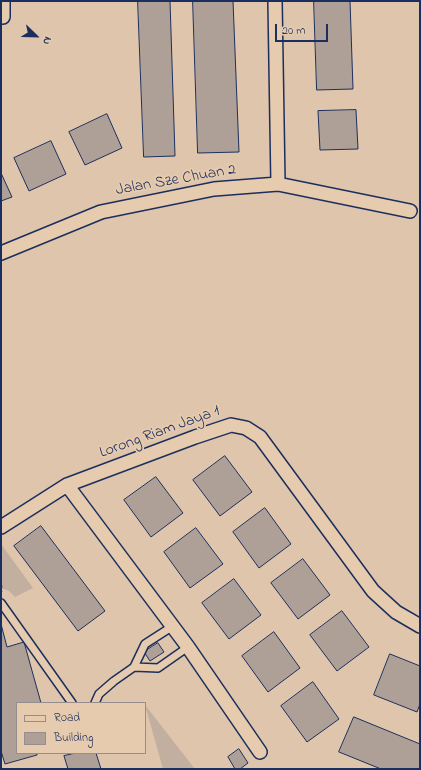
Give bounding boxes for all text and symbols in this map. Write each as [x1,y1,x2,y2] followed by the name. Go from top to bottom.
[16,16,56,56] north arrow
[277,16,330,42] scale bar
[282,22,305,40] text: 20 m
[38,34,56,47] text: N
[114,161,238,201] street label: Jalan Sze Chuan 2
[97,402,223,464] street label: Lorong Riam Jaya 1
[16,702,146,754] legend
[54,709,80,727] text: Road
[54,729,93,747] text: Building

